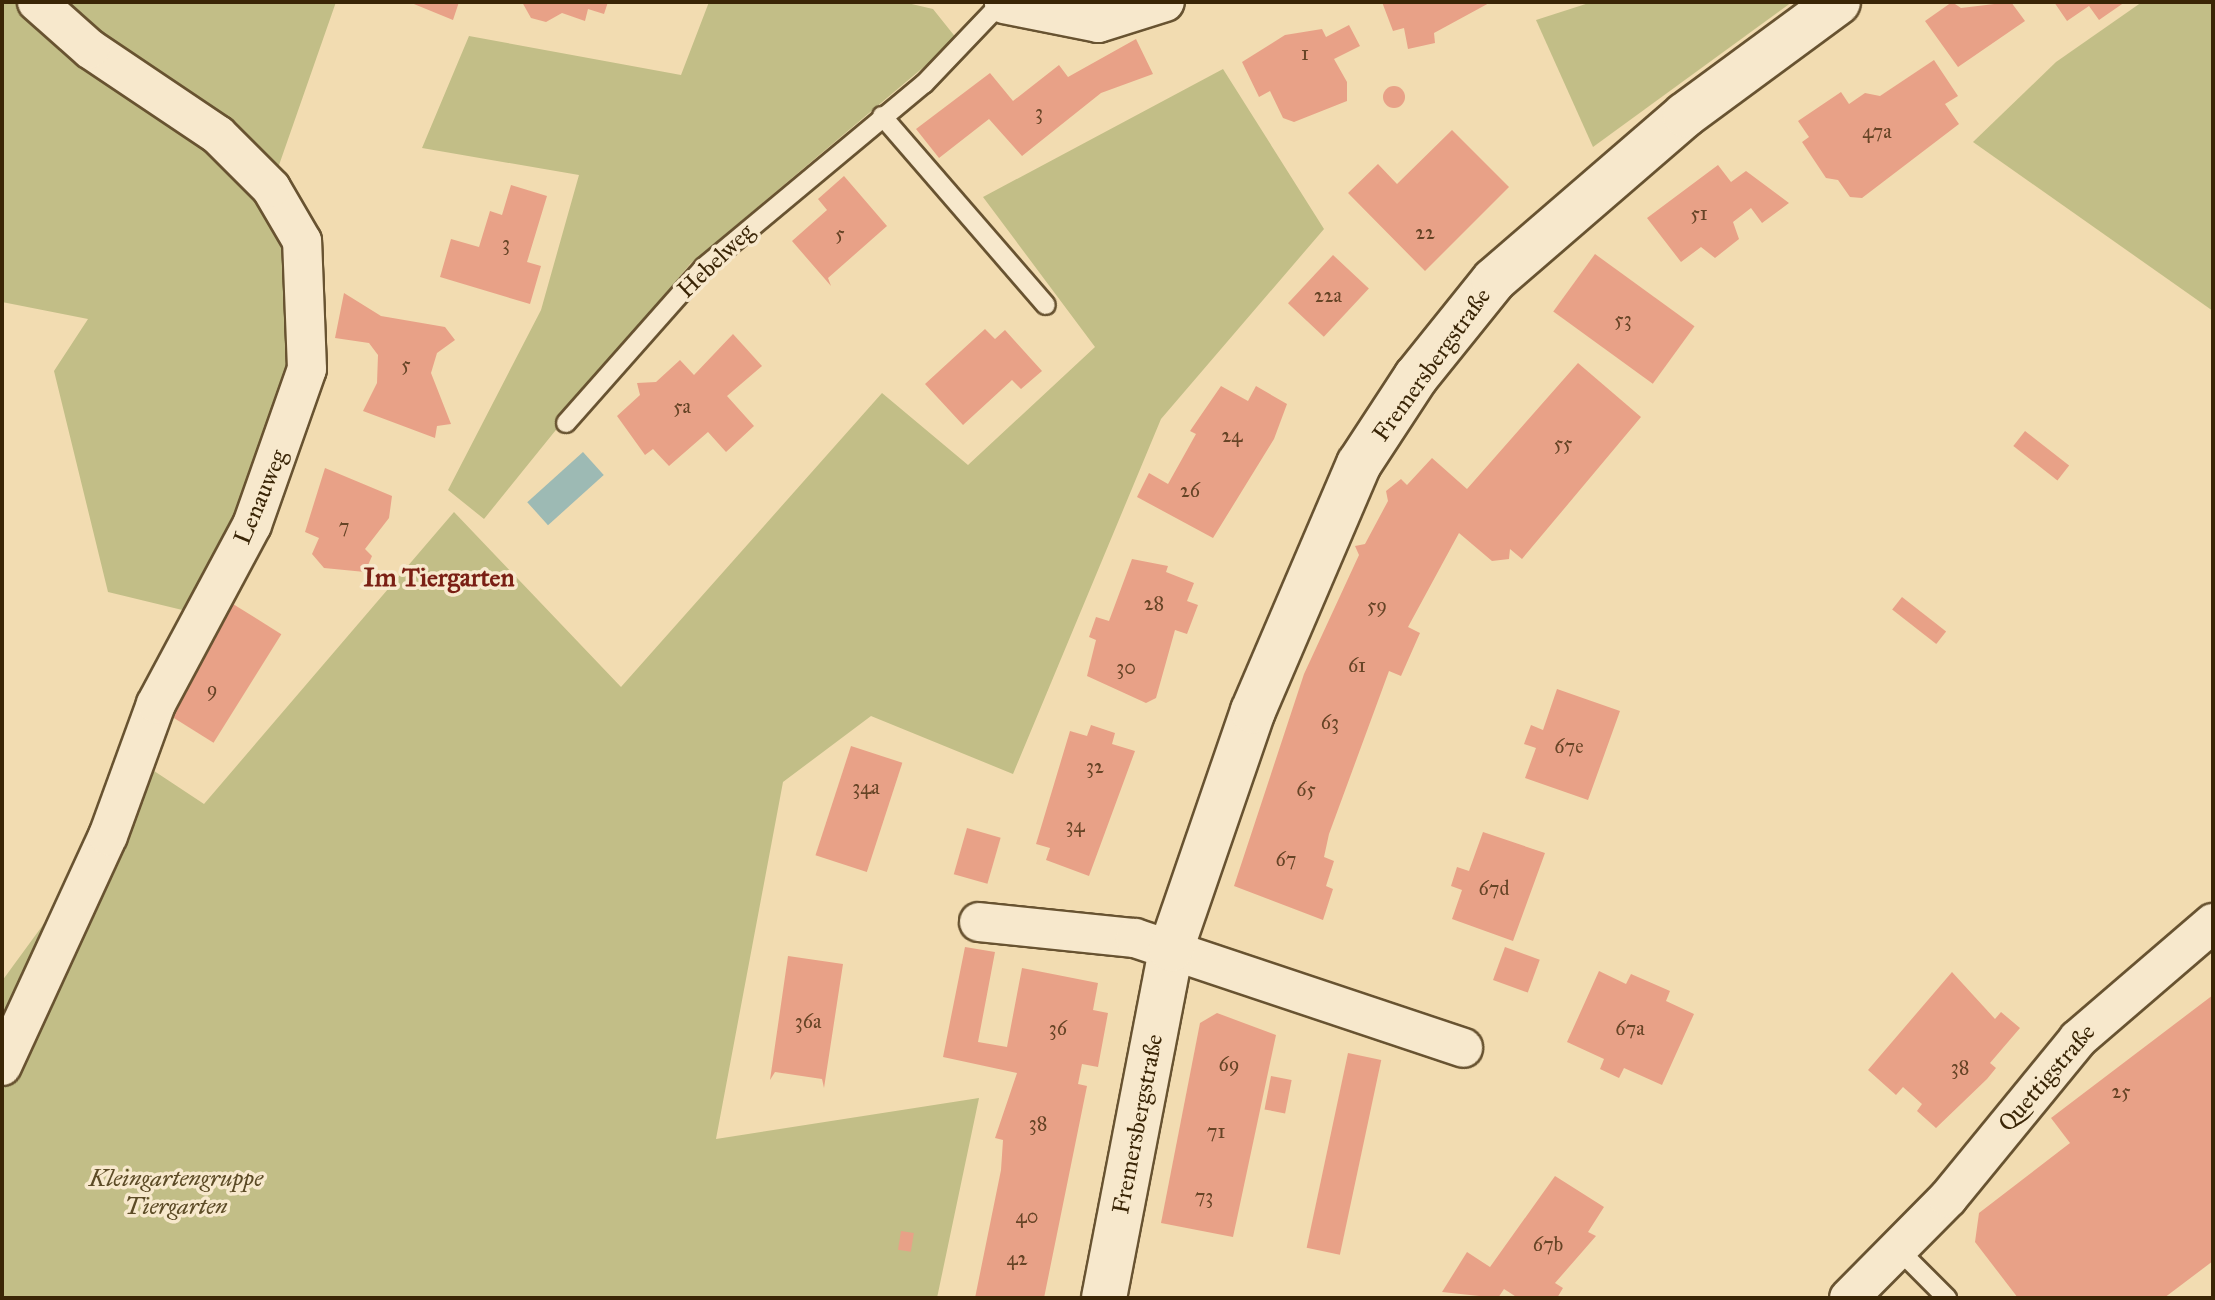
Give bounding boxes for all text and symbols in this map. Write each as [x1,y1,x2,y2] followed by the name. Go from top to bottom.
[1301,41,1309,65] house number: 1
[1035,100,1043,124] house number: 3
[1862,119,1892,143] house number: 47a
[1690,201,1708,225] house number: 51
[672,218,760,304] street label: Hebelweg
[1415,220,1435,244] house number: 22
[835,221,845,245] house number: 5
[502,231,510,255] house number: 3
[1314,283,1342,307] house number: 22a
[1367,283,1497,447] street label: Fremersbergstraße
[1614,307,1632,331] house number: 53
[401,352,411,376] house number: 5
[673,394,691,418] house number: 5a
[1221,423,1243,447] house number: 24
[1554,431,1572,455] house number: 55
[228,445,294,549] street label: Lenauweg
[1180,478,1200,502] house number: 26
[339,514,349,538] house number: 7
[364,562,514,594] district label: Im Tiergarten
[1144,591,1164,615] house number: 28
[1367,593,1387,617] house number: 59
[1348,653,1366,677] house number: 61
[1116,655,1136,679] house number: 30
[207,677,217,701] house number: 9
[1321,710,1339,734] house number: 63
[1554,734,1584,758] house number: 67e
[1086,754,1104,778] house number: 32
[852,775,880,799] house number: 34a
[1296,777,1316,801] house number: 65
[1065,813,1085,837] house number: 34
[1276,847,1296,871] house number: 67
[1479,876,1509,900] house number: 67d
[795,1009,821,1033] house number: 36a
[1049,1016,1067,1040] house number: 36
[1615,1016,1645,1040] house number: 67a
[1992,1018,2102,1138] street label: Quettigstraße
[1106,1032,1170,1216] street label: Fremersbergstraße
[1219,1052,1239,1076] house number: 69
[1951,1055,1969,1079] house number: 38
[2111,1079,2131,1103] house number: 25
[1029,1111,1047,1135] house number: 38
[1207,1119,1225,1143] house number: 71
[89,1165,263,1221] park label: Kleingartengruppe Tiergarten
[1195,1184,1213,1208] house number: 73
[1016,1204,1038,1228] house number: 40
[1533,1232,1563,1256] house number: 67b
[1006,1246,1028,1270] house number: 42

